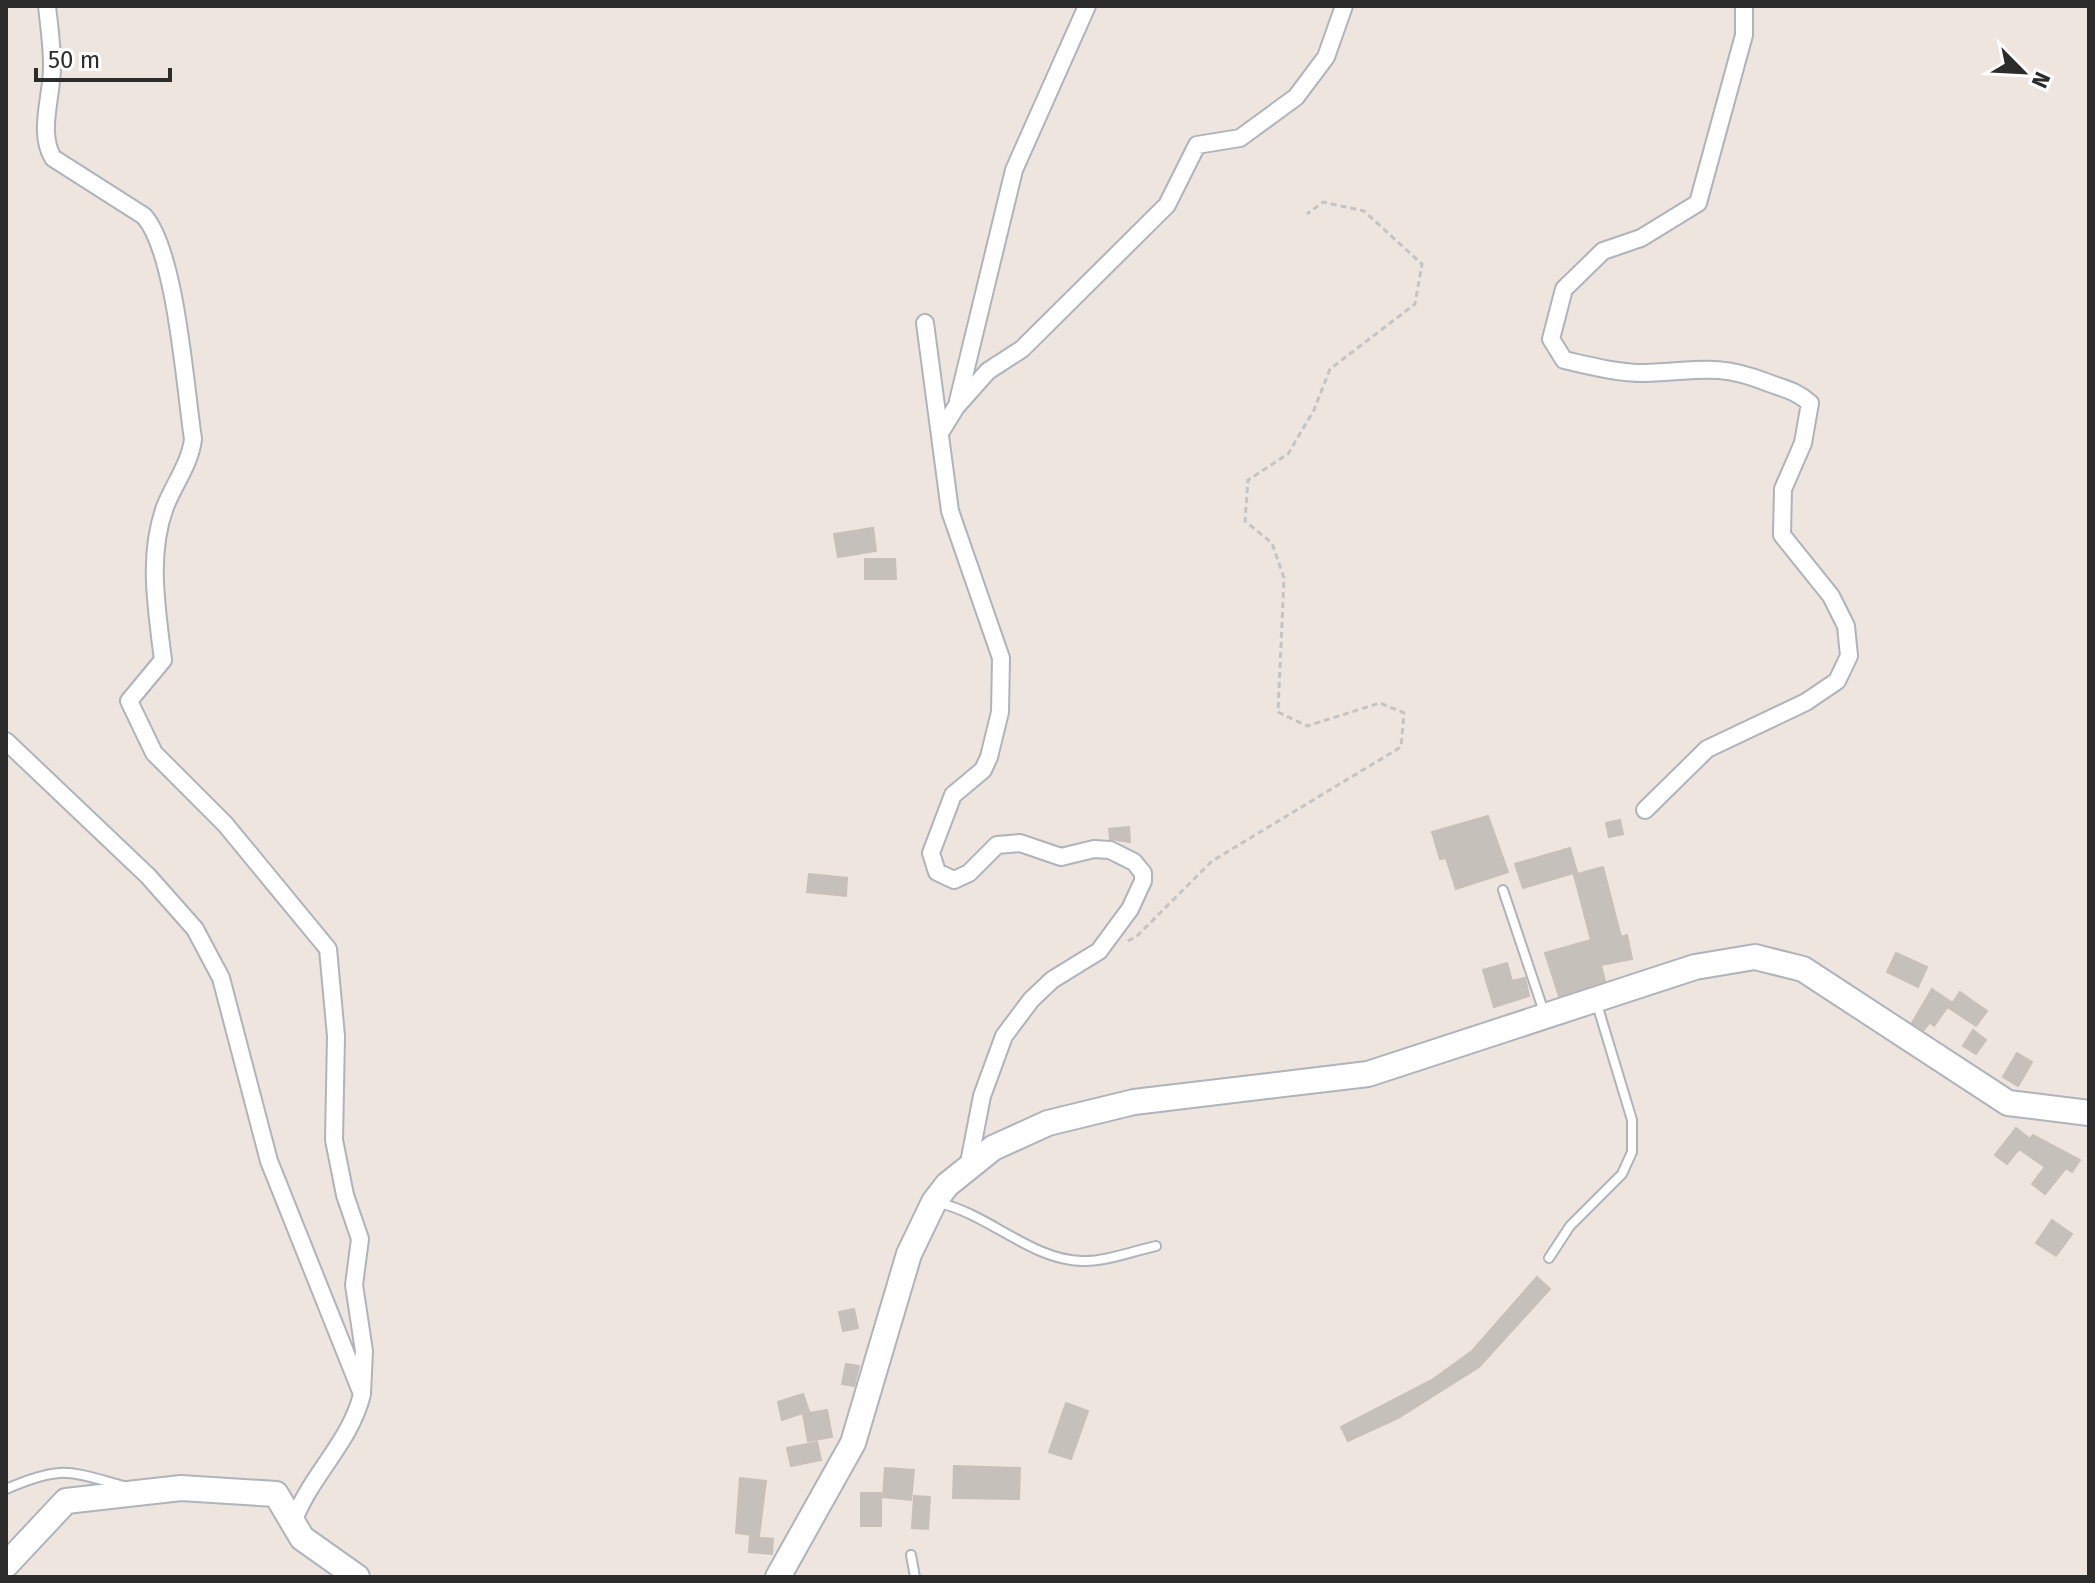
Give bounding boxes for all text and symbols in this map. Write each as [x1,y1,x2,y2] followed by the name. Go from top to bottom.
[36,32,170,82] scale bar
[1983,32,2063,112] north arrow
[48,46,100,74] text: 50 m
[2026,68,2056,92] text: N

